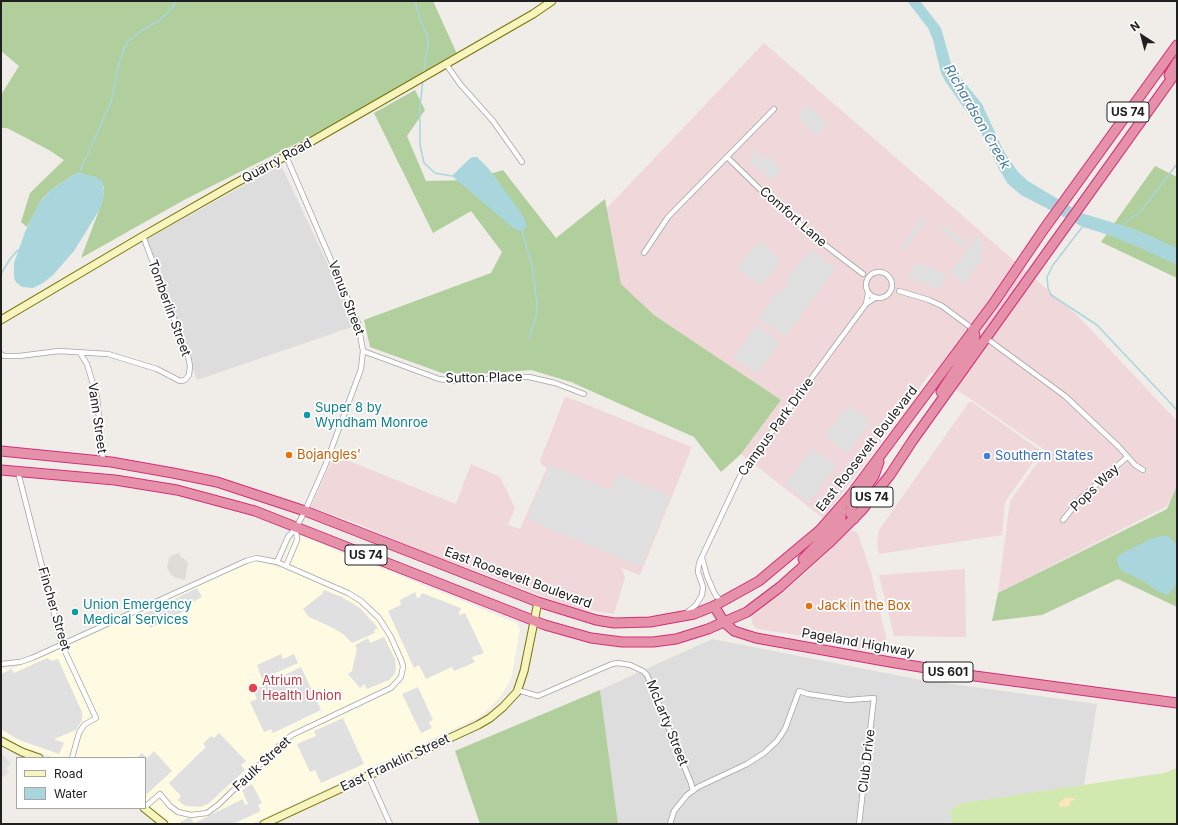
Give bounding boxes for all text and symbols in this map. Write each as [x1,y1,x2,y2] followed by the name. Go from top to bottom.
[1122,16,1162,56] north arrow
[1127,18,1142,34] text: N
[940,62,1014,172] water label: Richardson Creek
[1107,102,1149,122] road number: US 74
[239,135,315,187] street label: Quarry Road
[756,184,830,250] street label: Comfort Lane
[144,258,194,358] street label: Tomberlin Street
[325,259,367,337] street label: Venus Street
[445,370,523,386] street label: Sutton Place
[735,375,817,479] street label: Campus Park Drive
[84,382,110,454] street label: Vann Street
[813,383,921,515] street label: East Roosevelt Boulevard
[315,400,428,431] place label: Super 8 by Wyndham Monroe
[302,410,312,420] marker: Super 8 by Wyndham Monroe
[297,447,361,463] place label: Bojangles'
[995,448,1093,464] place label: Southern States
[284,450,294,460] marker: Bojangles'
[982,451,992,461] marker: Southern States
[1068,461,1122,515] street label: Pops Way
[851,487,893,507] road number: US 74
[442,544,594,612] street label: East Roosevelt Boulevard
[345,545,387,565] road number: US 74
[35,565,73,653] street label: Fincher Street
[83,597,192,628] place label: Union Emergency Medical Services
[817,598,911,614] place label: Jack in the Box
[804,601,814,611] marker: Jack in the Box
[70,607,80,617] marker: Union Emergency Medical Services
[800,625,916,661] street label: Pageland Highway
[923,662,973,682] road number: US 601
[262,673,342,704] place label: Atrium Health Union
[643,678,691,768] street label: McLarty Street
[247,682,259,694] marker: Atrium Health Union
[855,728,879,794] street label: Club Drive
[338,731,452,795] street label: East Franklin Street
[230,733,294,795] street label: Faulk Street
[16,757,146,809] legend
[54,766,83,781] text: Road
[54,786,87,801] text: Water

